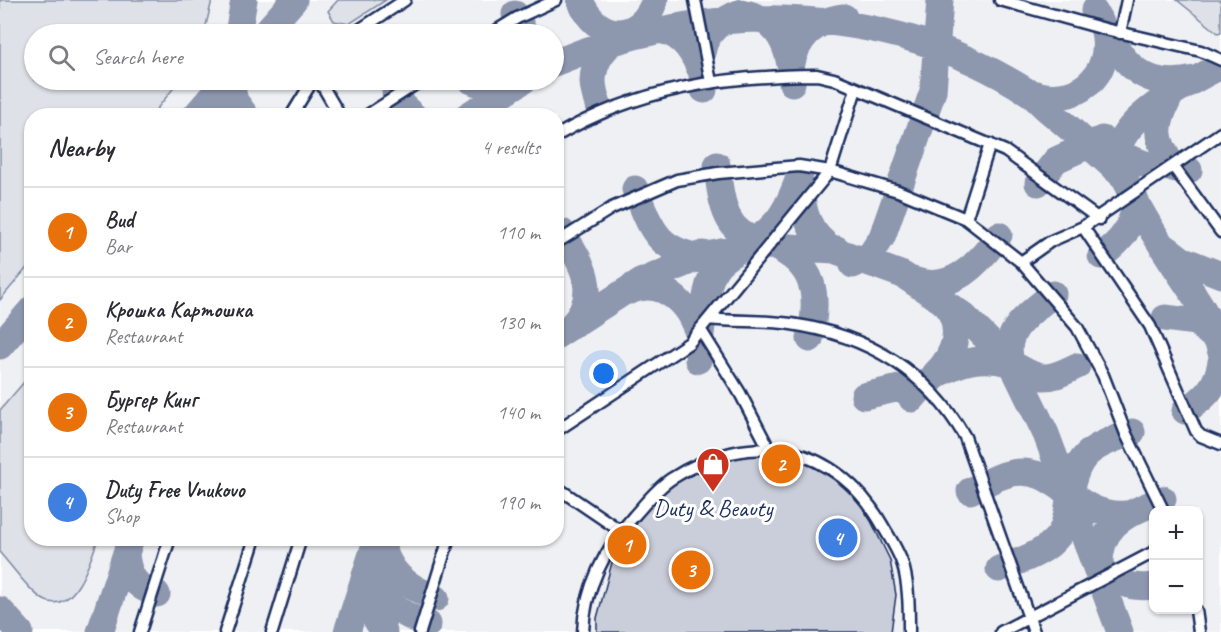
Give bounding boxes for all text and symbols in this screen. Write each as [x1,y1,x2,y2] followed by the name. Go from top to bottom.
[24,24,564,90] search box
[45,41,78,74] icon: search
[93,43,183,71] text: Search here
[48,131,113,164] text: Nearby
[481,135,540,160] text: 4 results
[105,206,134,234] text: Bud
[63,220,72,245] text: 1
[497,220,540,245] text: 110 m
[105,234,131,259] text: Bar
[105,296,252,324] text: Крошка Картошка
[63,310,72,335] text: 2
[497,310,540,335] text: 130 m
[105,324,182,349] text: Restaurant
[589,359,618,388] your location
[105,386,197,414] text: Бургер Кинг
[63,400,72,425] text: 3
[497,400,540,425] text: 140 m
[105,414,182,439] text: Restaurant
[762,442,800,486] pin: 2
[695,446,731,493] shop icon: Duty & Beauty
[105,476,244,504] text: Duty Free Vnukovo
[63,490,72,515] text: 4
[497,490,540,515] text: 190 m
[654,493,774,523] place label: Duty & Beauty
[105,504,139,529] text: Shop
[1149,506,1203,614] map controls
[1149,506,1203,560] button: +
[818,516,858,560] pin: 4
[608,522,646,568] pin: 1
[672,548,710,592] pin: 3
[1149,560,1203,614] button: −

